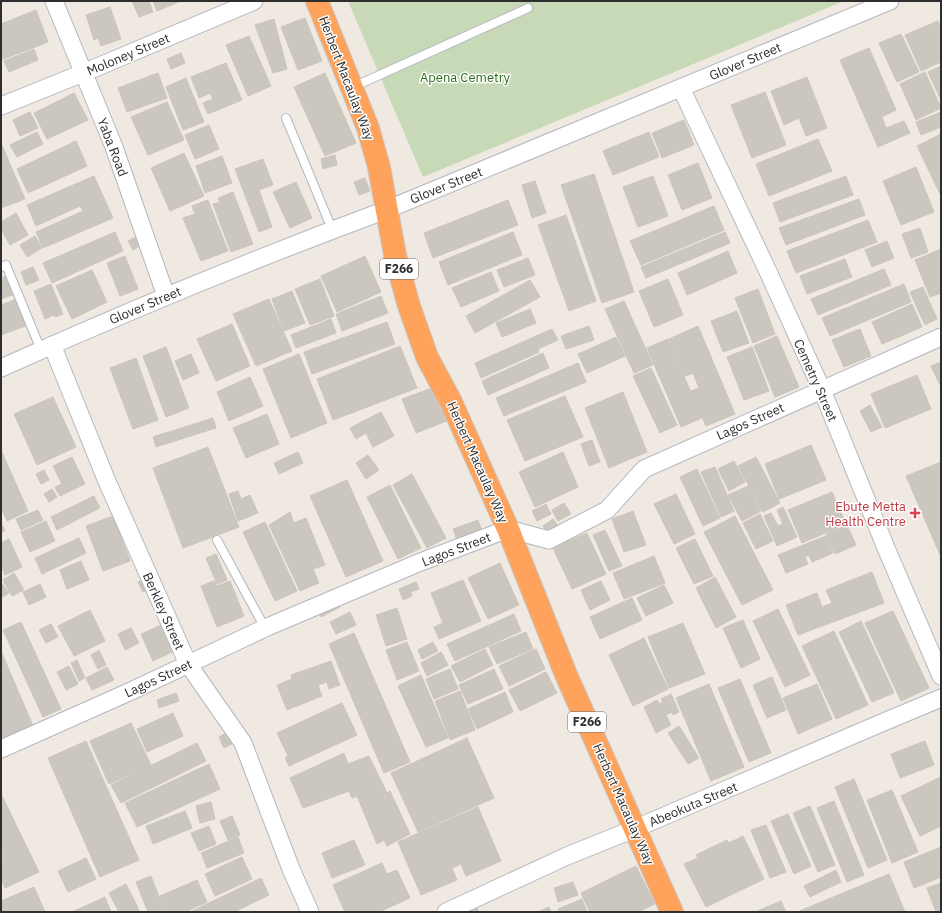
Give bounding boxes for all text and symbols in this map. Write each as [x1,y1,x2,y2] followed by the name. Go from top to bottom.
[315,14,378,143] street label: Herbert Macaulay Way
[84,29,172,80] street label: Moloney Street
[707,39,784,84] street label: Glover Street
[420,69,511,86] park label: Apena Cemetry
[94,115,131,179] street label: Yaba Road
[407,163,485,208] street label: Glover Street
[380,259,418,279] road number: F266
[107,283,184,328] street label: Glover Street
[790,336,841,424] street label: Cemetry Street
[443,399,512,526] street label: Herbert Macaulay Way
[714,399,787,444] street label: Lagos Street
[825,498,906,530] place label: Ebute Metta Health Centre
[909,507,921,519] marker: Ebute Metta Health Centre
[419,529,493,570] street label: Lagos Street
[139,570,188,653] street label: Berkley Street
[122,655,195,701] street label: Lagos Street
[568,712,606,732] road number: F266
[589,741,658,868] street label: Herbert Macaulay Way
[646,778,740,831] street label: Abeokuta Street

